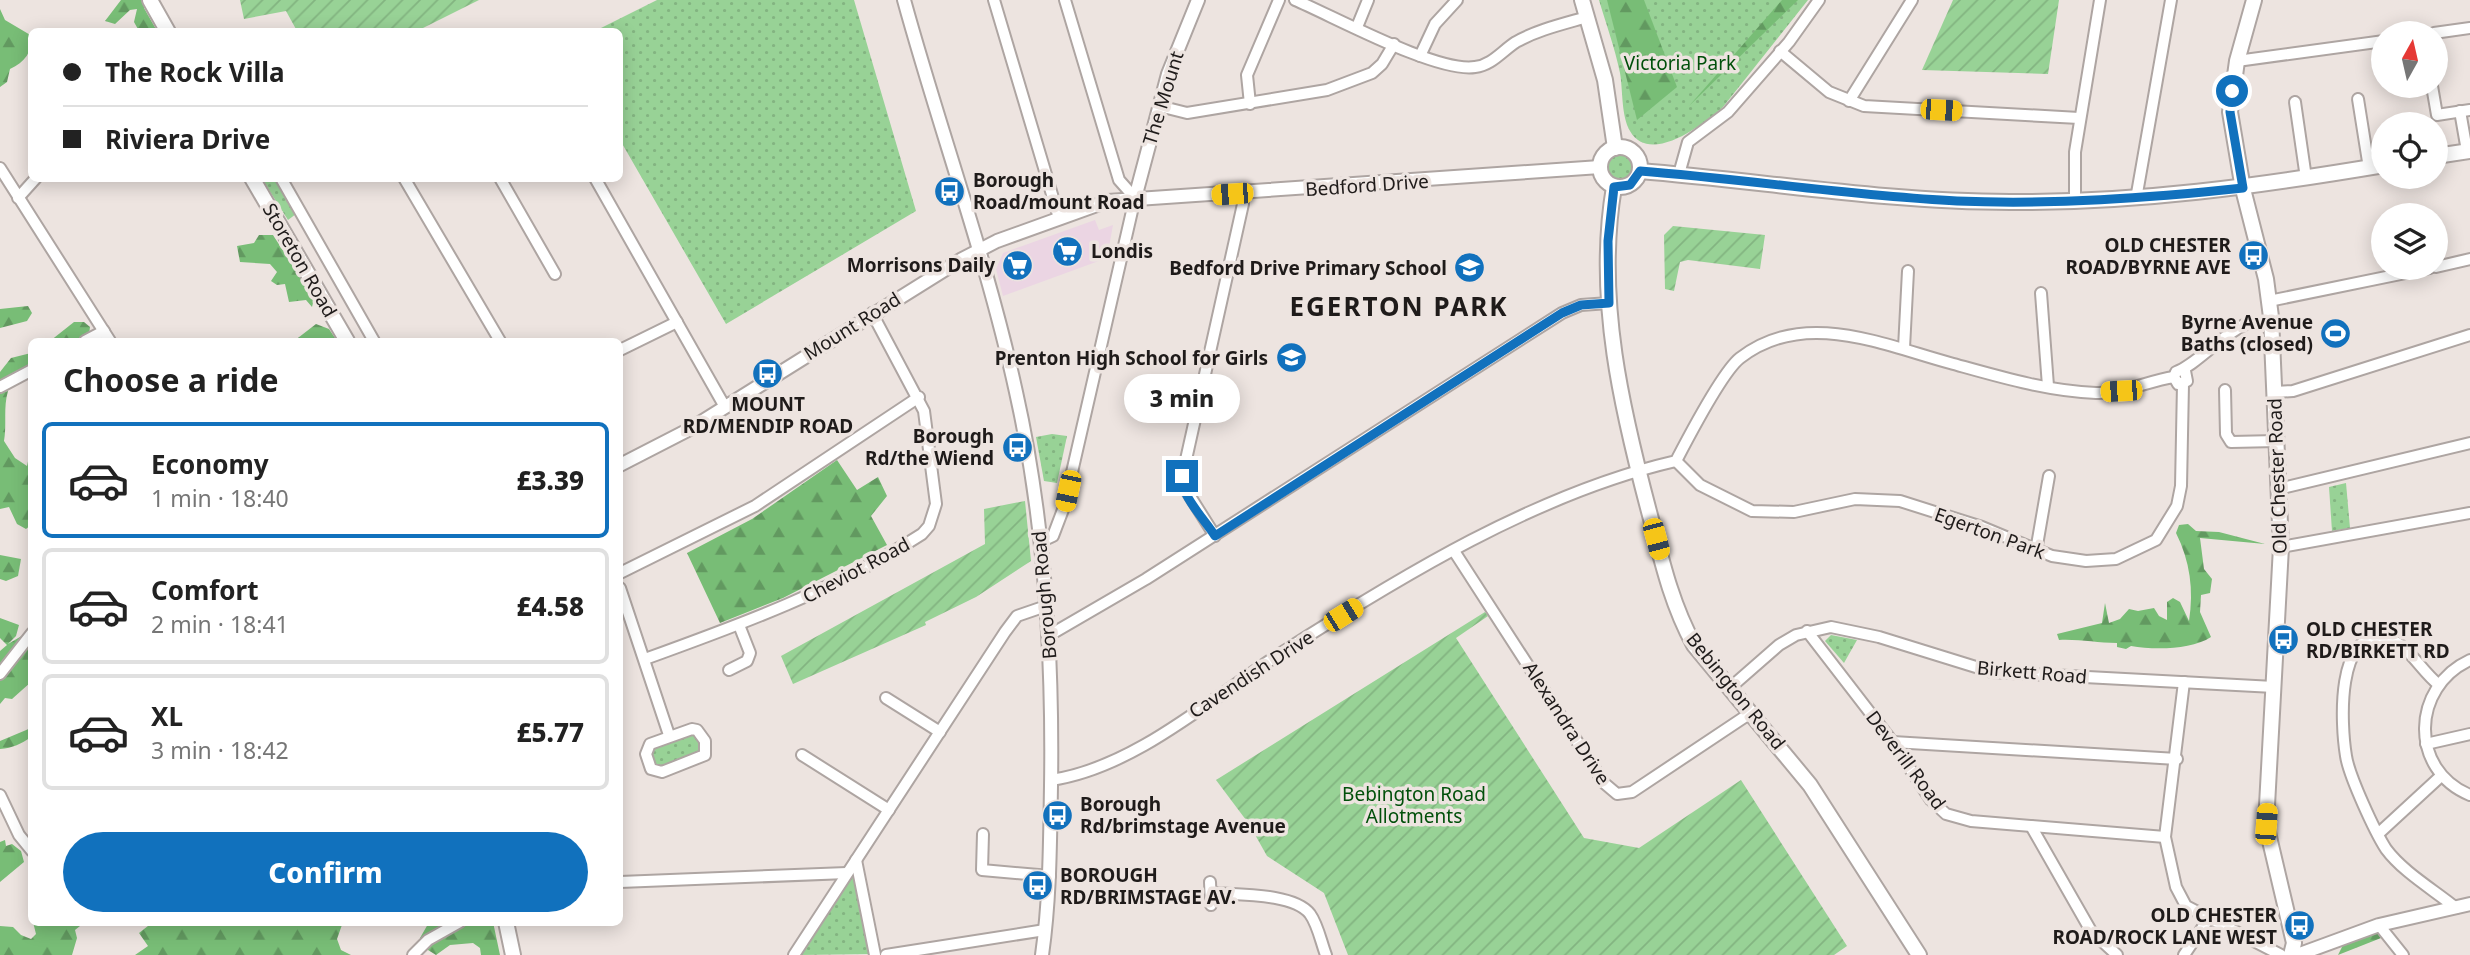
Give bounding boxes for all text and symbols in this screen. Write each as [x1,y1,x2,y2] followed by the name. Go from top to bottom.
[2371,21,2448,98] north arrow
[2371,21,2448,280] map controls
[1136,48,1190,148] street label: The Mount
[1624,50,1736,76] park label: Victoria Park
[105,54,285,90] text: The Rock Villa
[2216,75,2248,107] route start
[1920,98,1963,122] car
[2371,112,2448,189] button: locate
[105,121,270,157] text: Riviera Drive
[973,167,1145,215] place label: Borough Road/mount Road
[1304,168,1430,202] street label: Bedford Drive
[933,174,967,208] bus stop icon: Borough Road/mount Road
[1211,182,1254,206] car
[257,198,343,322] street label: Storeton Road
[2371,203,2448,280] button: layers
[2066,232,2232,280] place label: OLD CHESTER ROAD/BYRNE AVE
[1051,234,1085,268] supermarket icon: Londis
[1091,238,1153,264] place label: Londis
[2237,239,2271,273] bus stop icon: OLD CHESTER ROAD/BYRNE AVE
[1001,248,1035,282] supermarket icon: Morrisons Daily
[1453,251,1487,285] school or university icon: Bedford Drive Primary School
[847,252,995,278] place label: Morrisons Daily
[1169,255,1447,281] place label: Bedford Drive Primary School
[799,286,905,366] street label: Mount Road
[1289,288,1509,324] district label: EGERTON PARK
[2181,309,2313,357] place label: Byrne Avenue Baths (closed)
[2319,316,2353,350] sports icon: Byrne Avenue Baths (closed)
[1274,341,1308,375] school or university icon: Prenton High School for Girls
[995,345,1268,371] place label: Prenton High School for Girls
[751,356,785,390] bus stop icon: MOUNT RD/MENDIP ROAD
[63,358,279,401] text: Choose a ride
[1124,374,1240,424] callout: 3 min
[2100,379,2143,403] car
[1150,382,1214,414] text: 3 min
[683,391,853,439] place label: MOUNT RD/MENDIP ROAD
[2261,398,2293,554] street label: Old Chester Road
[865,423,994,471] place label: Borough Rd/the Wiend
[1000,430,1034,464] bus stop icon: Borough Rd/the Wiend
[151,446,269,482] text: Economy
[67,449,130,512] icon: car
[1166,460,1198,492] route end
[516,462,584,498] text: £3.39
[1054,468,1083,514] car
[151,482,289,514] text: 1 min · 18:40
[1931,501,2049,565] street label: Egerton Park
[1641,516,1672,562] car
[1025,530,1063,660] street label: Borough Road
[798,531,914,609] street label: Cheviot Road
[151,572,259,608] text: Comfort
[67,575,130,638] icon: car
[516,588,584,624] text: £4.58
[1320,595,1367,635] car
[151,608,289,640] text: 2 min · 18:41
[2306,616,2450,664] place label: OLD CHESTER RD/BIRKETT RD
[2266,623,2300,657] bus stop icon: OLD CHESTER RD/BIRKETT RD
[1183,624,1319,724] street label: Cavendish Drive
[1681,627,1791,755] street label: Bebington Road
[1976,654,2088,690] street label: Birkett Road
[1518,657,1616,789] street label: Alexandra Drive
[151,698,183,734] text: XL
[67,701,130,764] icon: car
[1860,705,1952,815] street label: Deverill Road
[516,714,584,750] text: £5.77
[151,734,289,766] text: 3 min · 18:42
[1342,781,1486,829] park label: Bebington Road Allotments
[1080,791,1286,839] place label: Borough Rd/brimstage Avenue
[1040,798,1074,832] bus stop icon: Borough Rd/brimstage Avenue
[2255,802,2278,846] car
[63,832,588,912] button: Confirm
[1060,862,1236,910] place label: BOROUGH RD/BRIMSTAGE AV.
[1020,869,1054,903] bus stop icon: BOROUGH RD/BRIMSTAGE AV.
[2052,902,2278,950] place label: OLD CHESTER ROAD/ROCK LANE WEST
[2283,909,2317,943] bus stop icon: OLD CHESTER ROAD/ROCK LANE WEST

